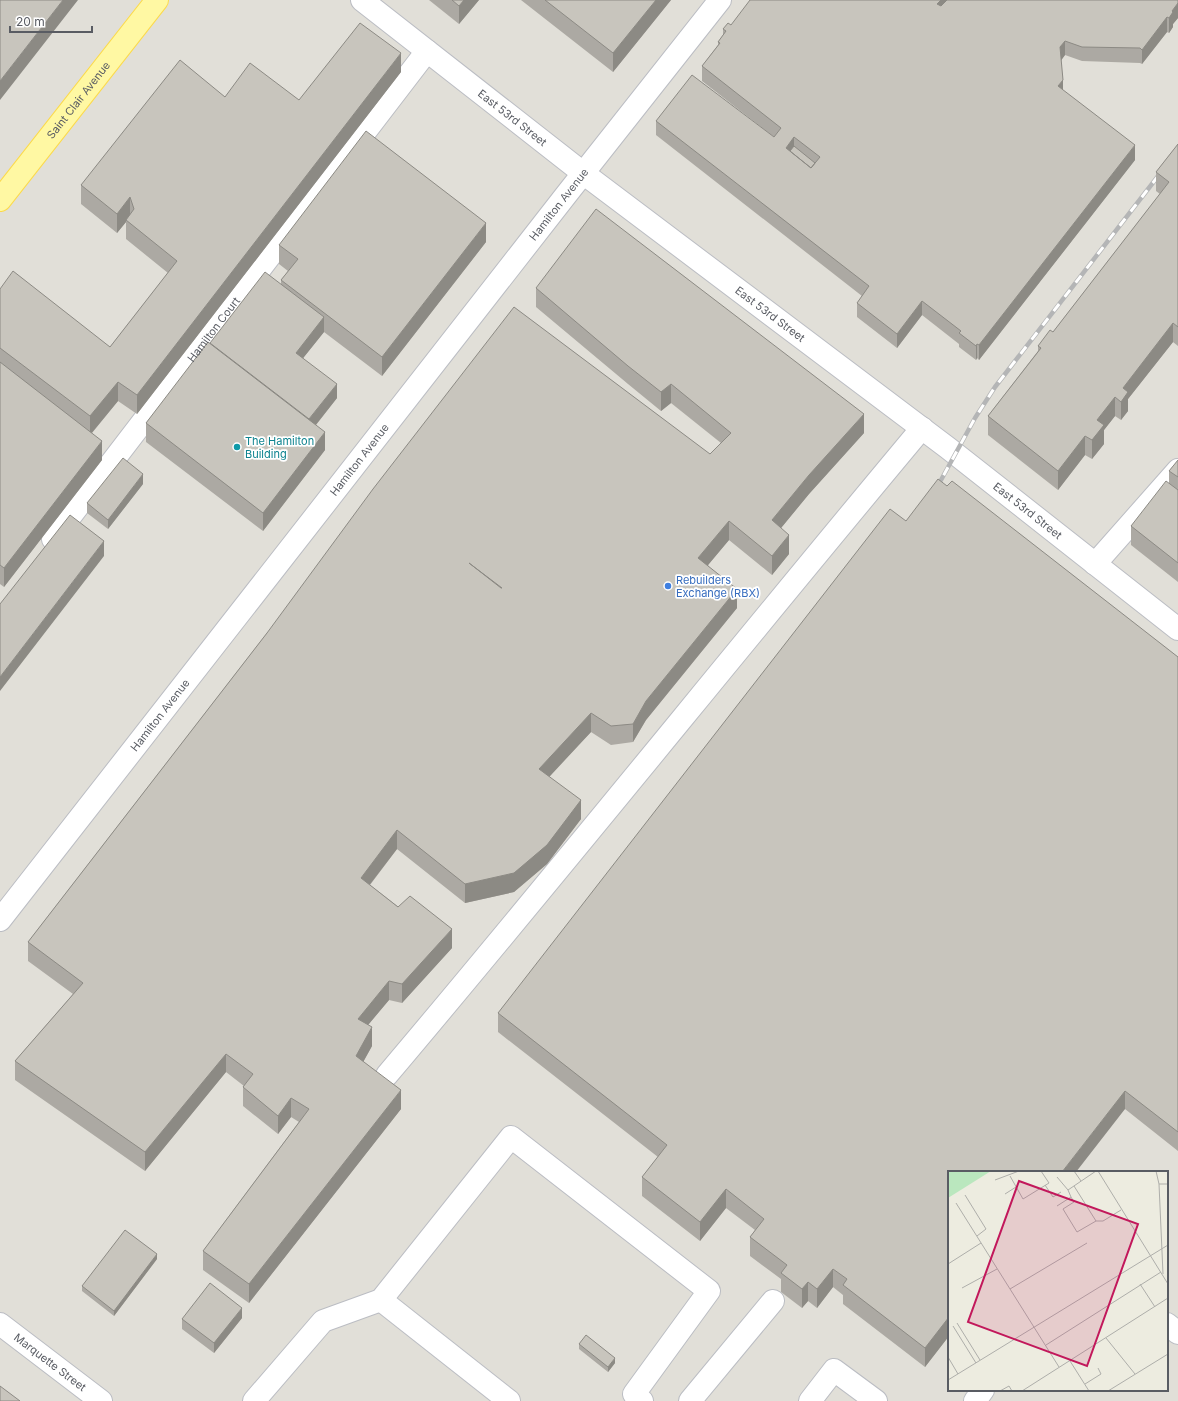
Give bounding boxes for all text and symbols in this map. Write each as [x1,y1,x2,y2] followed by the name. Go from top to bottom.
[10,8,92,34] scale bar
[16,14,45,29] text: 20 m
[44,59,113,142] street label: Saint Clair Avenue
[475,86,550,149] street label: East 53rd Street
[526,165,591,243] street label: Hamilton Avenue
[733,283,808,345] street label: East 53rd Street
[184,294,243,365] street label: Hamilton Court
[327,421,392,499] street label: Hamilton Avenue
[245,434,314,461] place label: The Hamilton Building
[232,442,242,452] marker: The Hamilton Building
[990,479,1065,542] street label: East 53rd Street
[676,573,760,600] place label: Rebuilders Exchange (RBX)
[663,581,673,591] marker: Rebuilders Exchange (RBX)
[127,676,193,754] street label: Hamilton Avenue
[948,1171,1168,1391] inset map
[11,1330,89,1394] street label: Marquette Street

